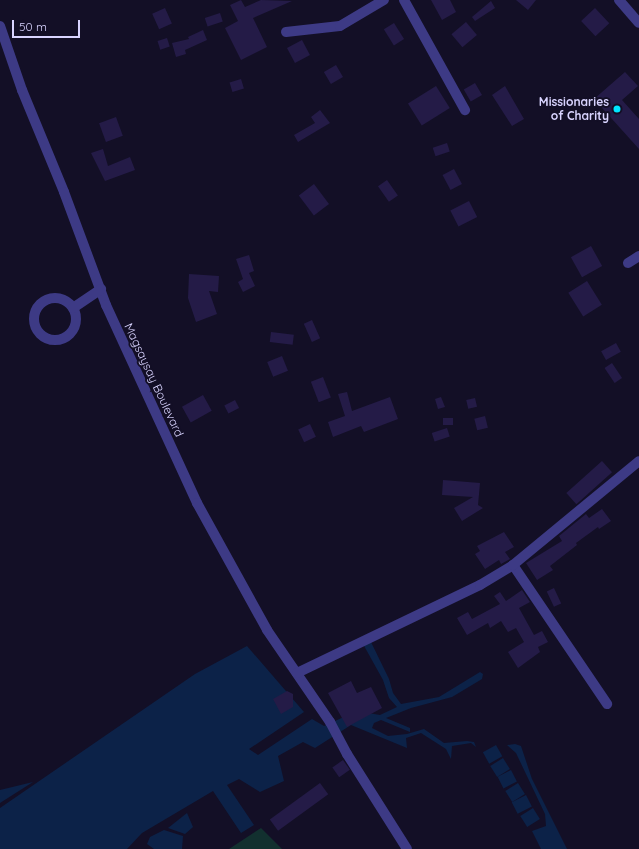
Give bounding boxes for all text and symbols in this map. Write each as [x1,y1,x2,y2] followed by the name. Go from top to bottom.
[14,12,82,38] scale bar
[19,19,47,34] text: 50 m
[539,95,609,123] place label: Missionaries of Charity
[612,104,622,114] marker: Missionaries of Charity
[121,321,187,439] street label: Magsaysay Boulevard

